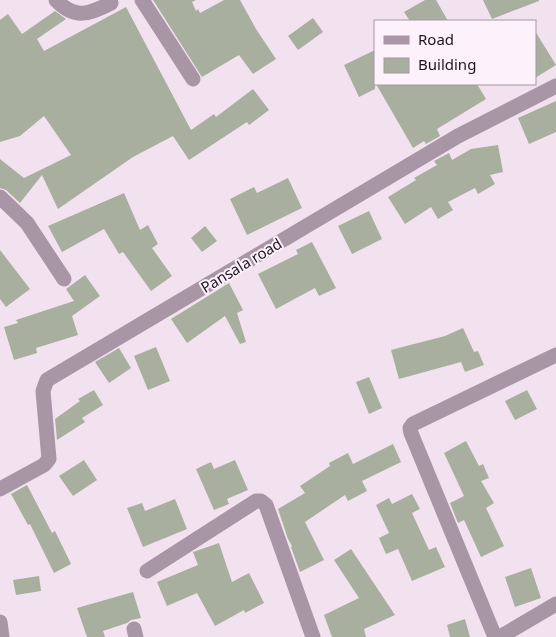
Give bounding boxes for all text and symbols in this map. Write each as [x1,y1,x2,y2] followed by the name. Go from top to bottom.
[374,20,536,85] legend
[418,29,454,49] text: Road
[418,54,476,74] text: Building
[197,233,285,297] street label: Pansala road

